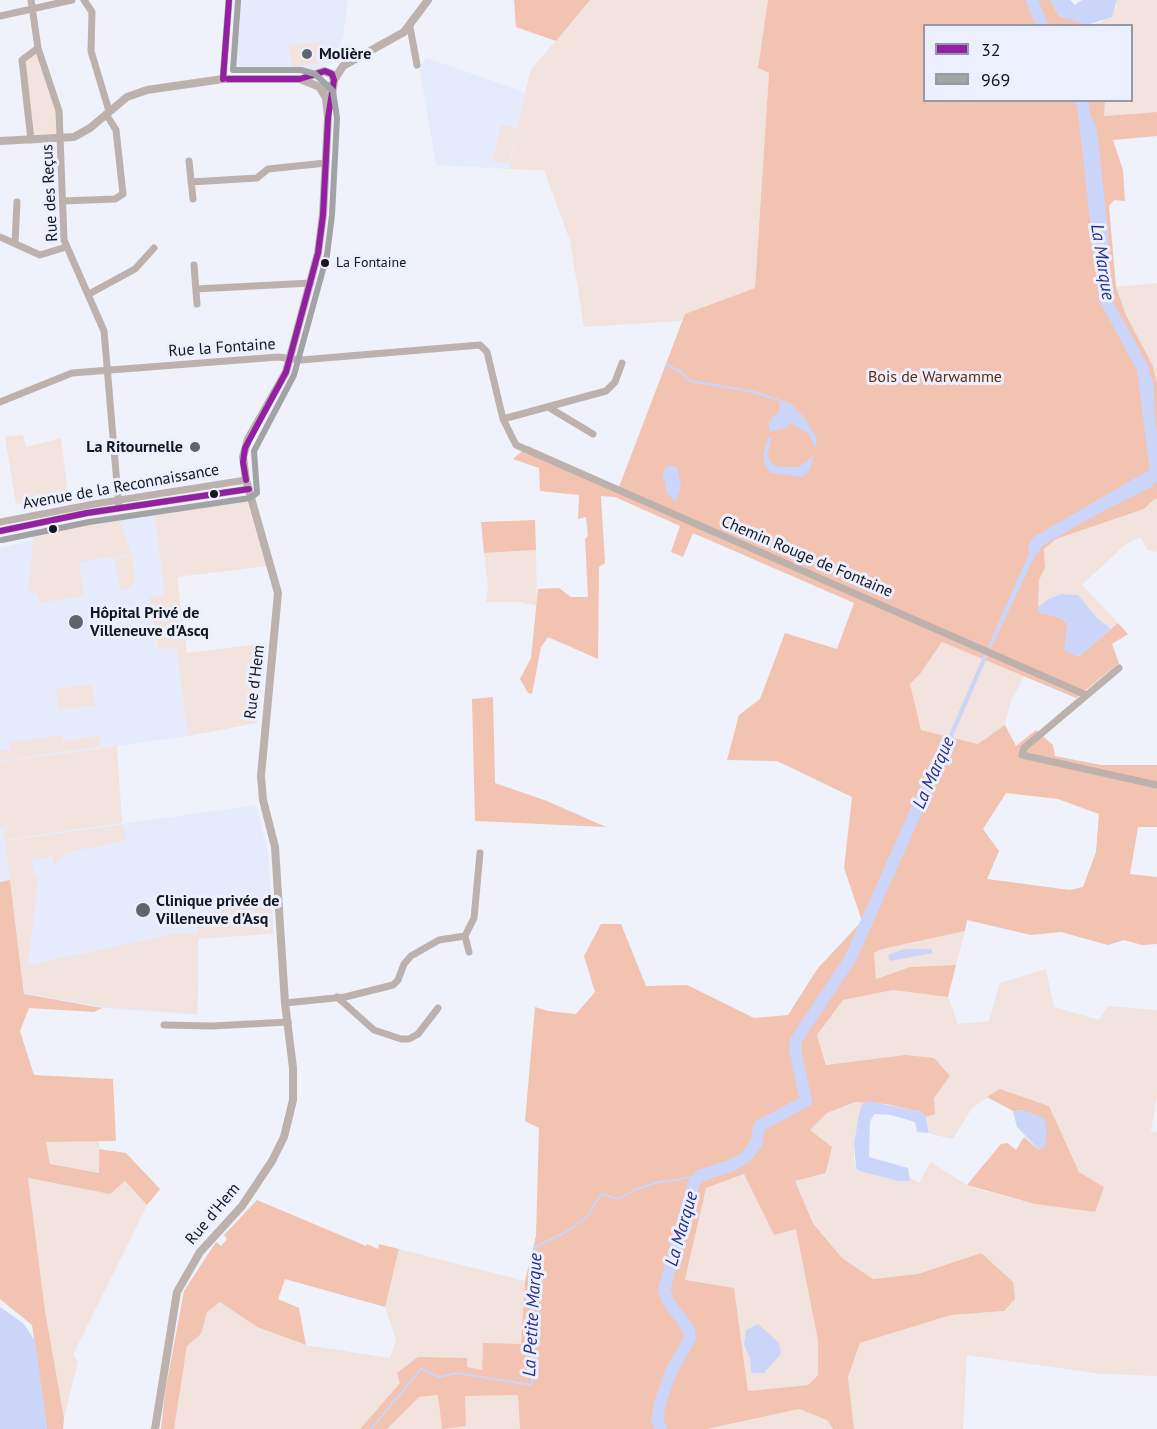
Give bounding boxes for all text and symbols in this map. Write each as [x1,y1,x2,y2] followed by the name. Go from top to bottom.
[923,24,1133,102] legend
[981,38,1001,61] text: 32
[319,44,371,64] place label: Molière
[300,47,314,61] marker: Molière
[981,68,1010,91] text: 969
[38,144,62,242] street label: Rue des Reçus
[1085,222,1119,302] water label: La Marque
[336,255,406,271] place label: La Fontaine
[319,257,331,269] marker: La Fontaine
[168,335,276,361] street label: Rue la Fontaine
[868,367,1002,387] park label: Bois de Warwamme
[86,437,183,457] place label: La Ritournelle
[188,440,202,454] marker: La Ritournelle
[21,460,221,514] street label: Avenue de la Reconnaissance
[208,488,220,500] unlabelled marker
[718,512,896,602] street label: Chemin Rouge de Fontaine
[47,523,59,535] unlabelled marker
[90,603,209,641] place label: Hôpital Privé de Villeneuve d'Ascq
[67,613,85,631] marker: Hôpital Privé de Villeneuve d'Ascq
[241,644,269,720] street label: Rue d'Hem
[909,734,959,812] water label: La Marque
[156,891,279,929] place label: Clinique privée de Villeneuve d'Asq
[134,901,152,919] marker: Clinique privée de Villeneuve d'Asq
[182,1179,244,1249] street label: Rue d'Hem
[661,1189,703,1269] water label: La Marque
[519,1253,547,1377] water label: La Petite Marque

